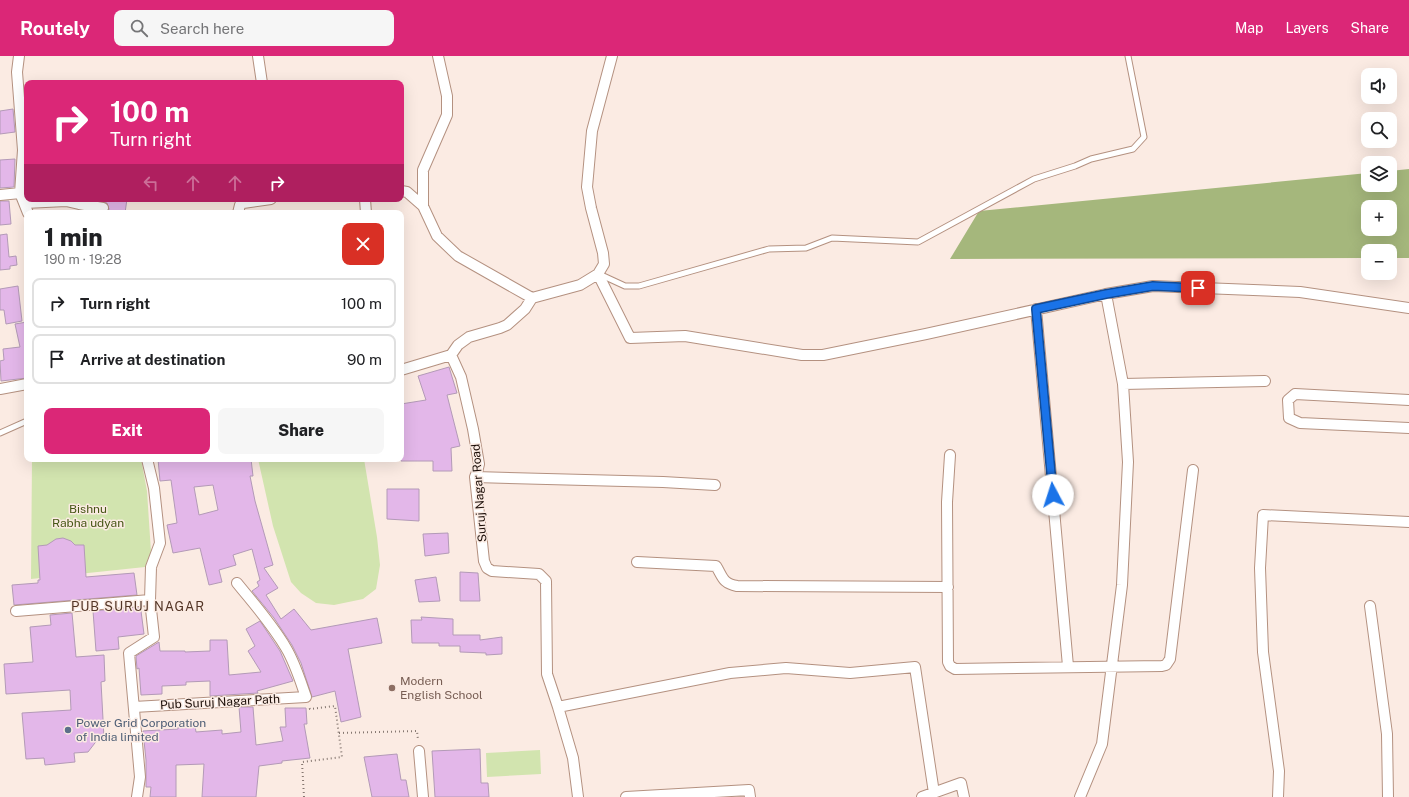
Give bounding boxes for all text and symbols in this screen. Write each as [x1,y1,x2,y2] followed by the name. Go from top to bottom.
[114,10,394,46] search box
[20,17,90,39] text: Routely
[128,17,150,39] icon: search
[160,20,244,37] text: Search here
[1235,20,1263,36] text: Map
[1285,20,1329,36] text: Layers
[1351,20,1389,36] text: Share
[1361,68,1397,280] map controls
[1361,68,1397,104] button: sound
[110,95,189,128] text: 100 m
[44,96,96,148] icon: right
[1361,112,1397,148] button: search
[110,129,192,150] text: Turn right
[1361,156,1397,192] button: layers
[140,172,162,194] icon: left
[182,172,204,194] icon: ahead
[224,172,246,194] icon: ahead
[266,172,288,194] icon: right
[1361,200,1397,236] button: +
[44,223,103,251] text: 1 min
[342,223,384,265] button: close
[1361,244,1397,280] button: −
[44,252,122,267] text: 190 m · 19:28
[1181,271,1215,305] pin
[1187,277,1209,299] icon: arrive
[46,292,68,314] icon: right
[80,295,150,312] text: Turn right
[341,295,382,312] text: 100 m
[46,348,68,370] icon: arrive
[80,351,225,368] text: Arrive at destination
[347,351,382,368] text: 90 m
[44,408,210,454] button: Exit
[218,408,384,454] button: Share
[469,443,489,543] street label: Suruj Nagar Road
[1032,474,1074,516] position arrow
[52,502,124,530] park label: Bishnu Rabha udyan
[71,599,205,614] district label: PUB SURUJ NAGAR
[400,674,483,702] place label: Modern English School
[387,683,397,693] marker: Modern English School
[160,692,280,712] street label: Pub Suruj Nagar Path
[76,716,206,744] place label: Power Grid Corporation of India limited
[63,725,73,735] marker: Power Grid Corporation of India limited

